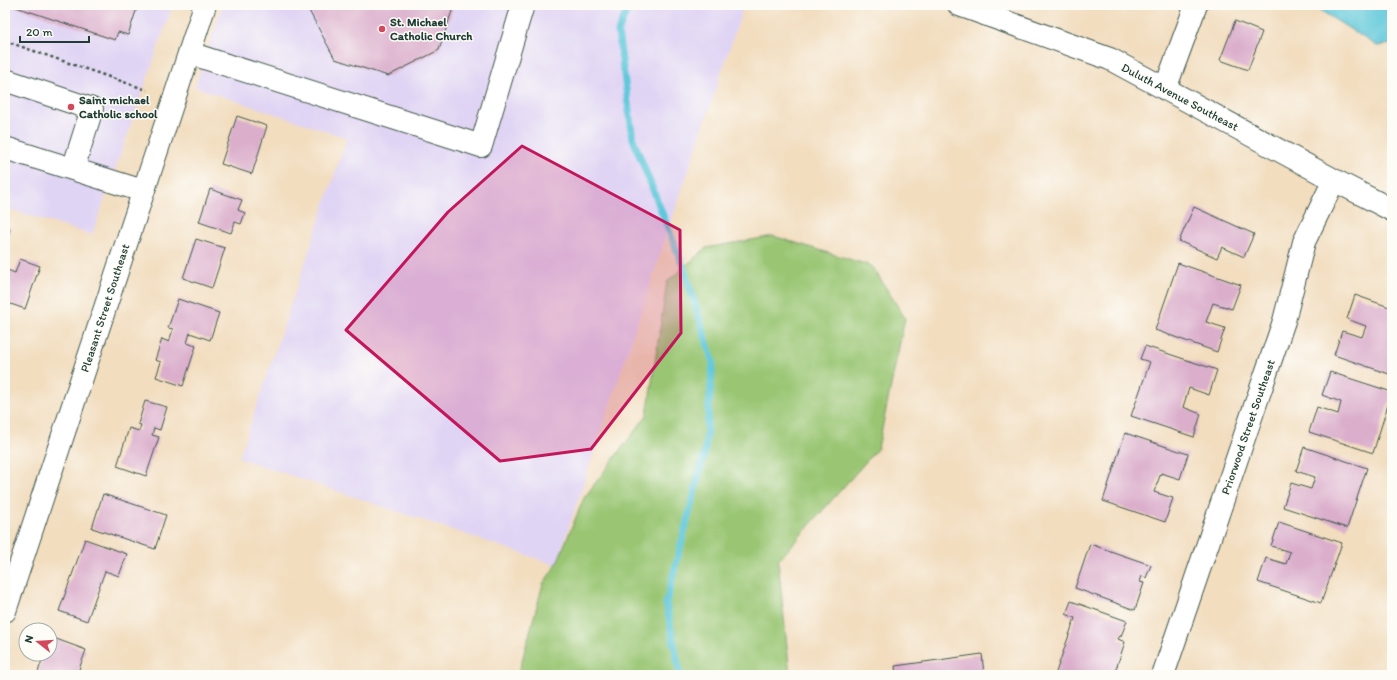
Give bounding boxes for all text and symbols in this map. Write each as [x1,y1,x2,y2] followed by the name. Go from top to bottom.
[390,15,473,43] place label: St. Michael Catholic Church
[20,18,89,44] scale bar
[377,24,387,34] marker: St. Michael Catholic Church
[26,25,53,39] text: 20 m
[1119,60,1241,134] street label: Duluth Avenue Southeast
[79,93,158,121] place label: Saint michael Catholic school
[66,102,76,112] marker: Saint michael Catholic school
[78,242,133,374] street label: Pleasant Street Southeast
[1218,357,1278,496] street label: Priorwood Street Southeast
[18,622,58,662] north arrow
[22,634,36,645] text: N

